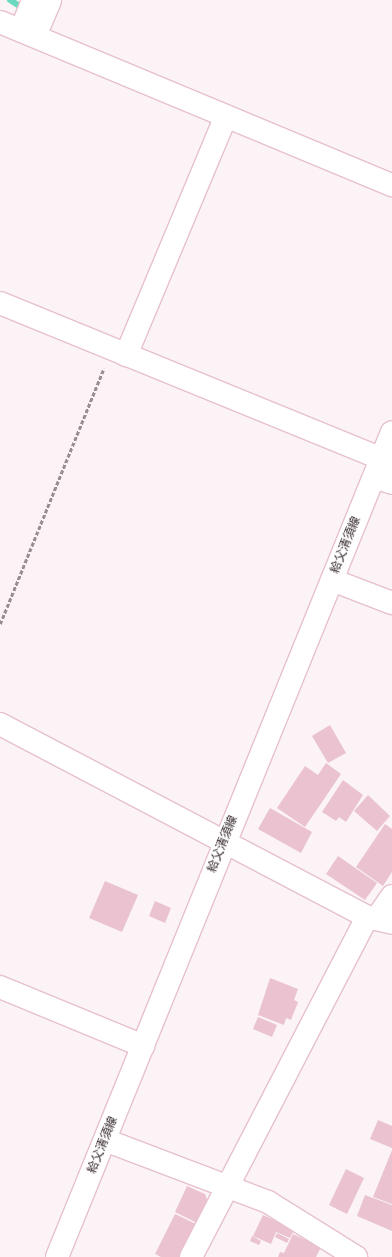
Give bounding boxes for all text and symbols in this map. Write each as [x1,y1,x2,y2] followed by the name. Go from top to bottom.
[328,514,364,576] street label: 給父清須線
[205,813,241,875] street label: 給父清須線
[85,1114,121,1176] street label: 給父清須線

